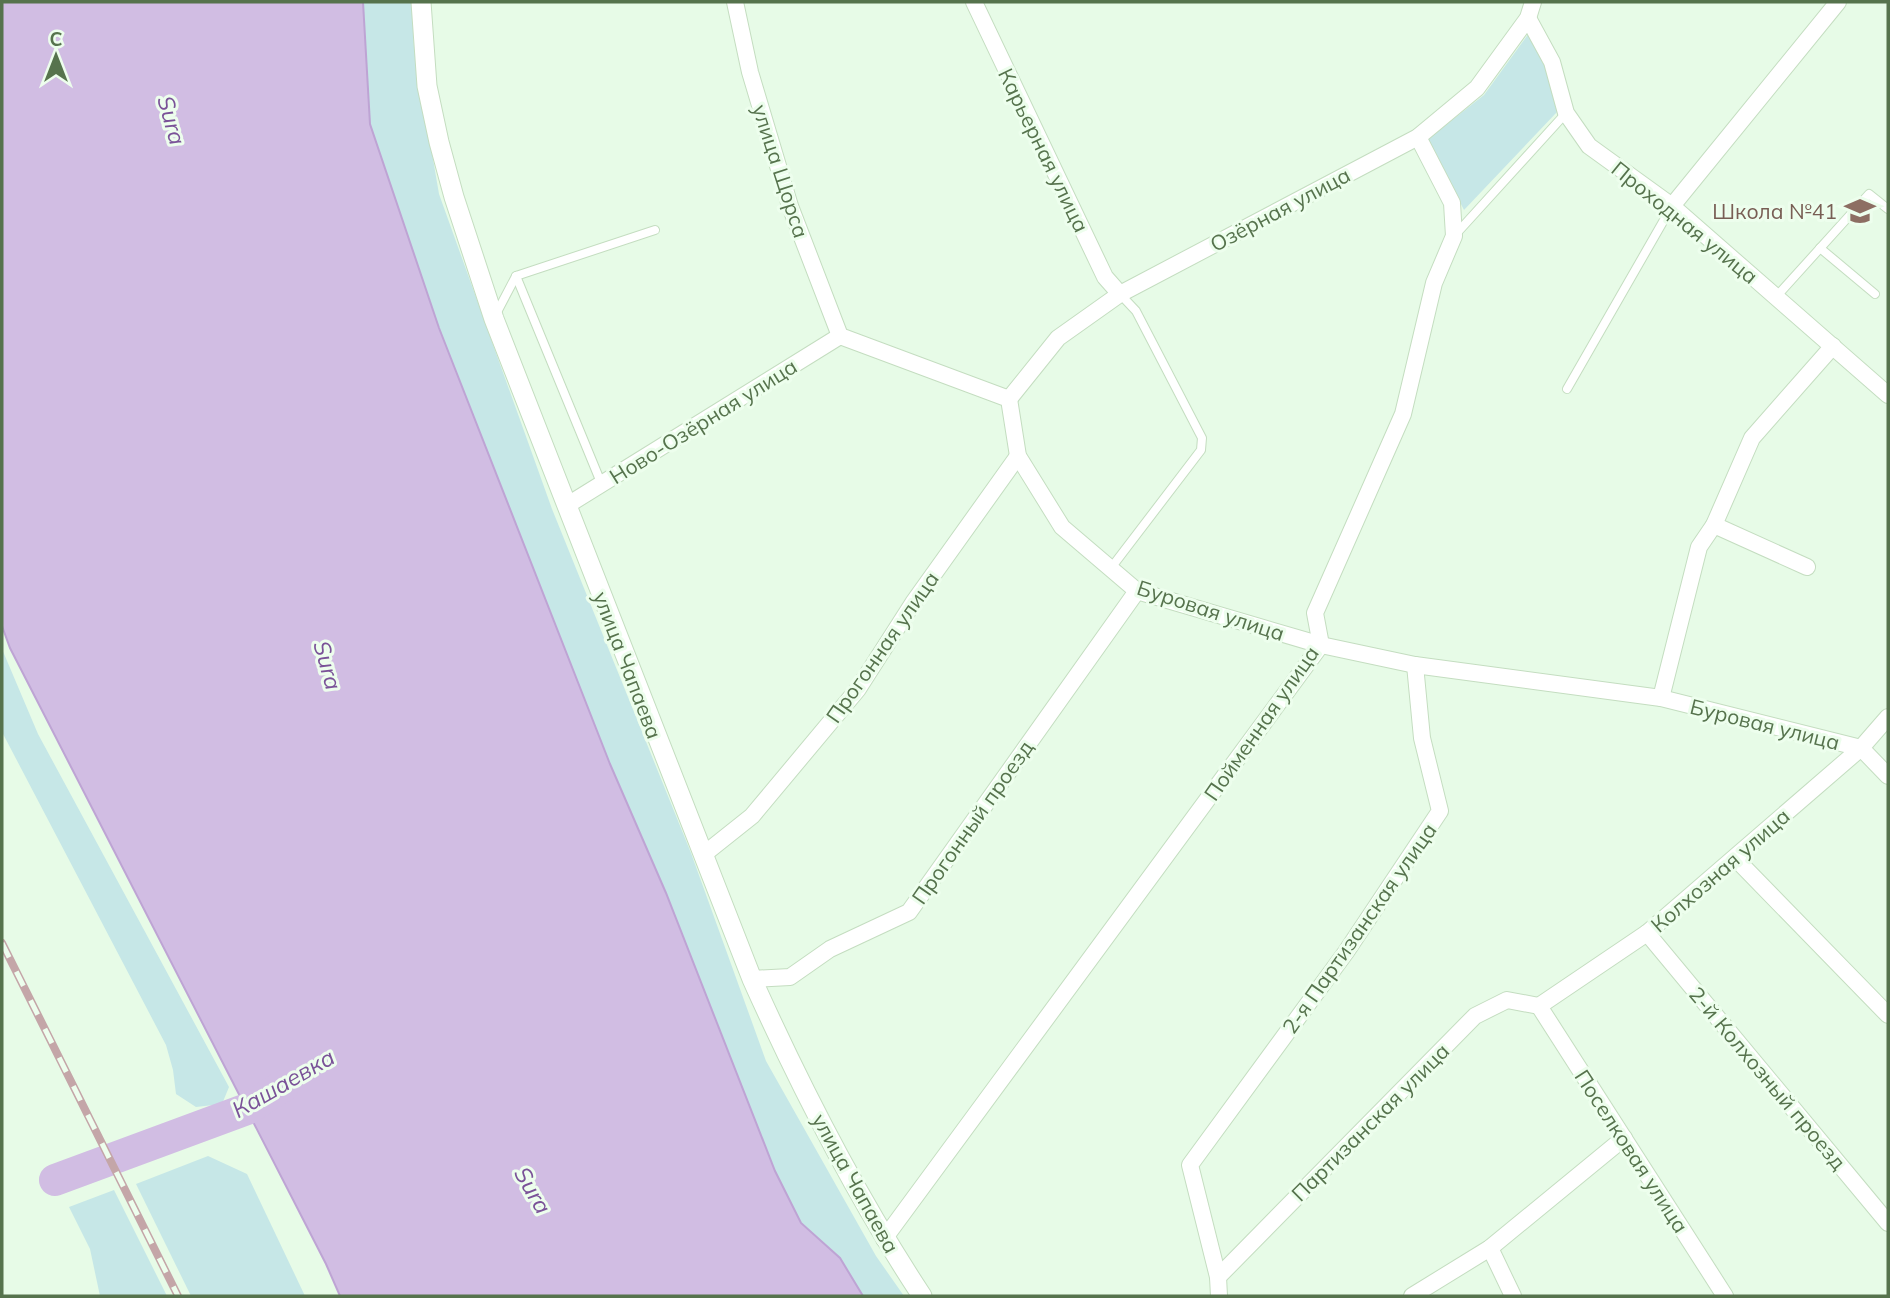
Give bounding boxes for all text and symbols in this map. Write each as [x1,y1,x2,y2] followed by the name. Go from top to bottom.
[21,21,91,91] north arrow
[49,27,63,51] text: С
[993,64,1095,236] street label: Карьерная улица
[151,92,193,148] water label: Sura
[747,101,815,241] street label: улица Щорса
[1607,155,1763,289] street label: Проходная улица
[1206,161,1354,257] street label: Озёрная улица
[1843,194,1877,228] school or university icon: Школа №41
[1712,198,1837,224] place label: Школа №41
[604,353,802,489] street label: Ново-Озёрная улица
[820,566,944,728] street label: Прогонная улица
[1134,574,1288,646] street label: Буровая улица
[588,588,668,742] street label: улица Чапаева
[307,637,349,693] water label: Sura
[1198,641,1324,805] street label: Пойменная улица
[1687,693,1843,755] street label: Буровая улица
[906,735,1038,909] street label: Прогонный проезд
[1645,803,1795,937] street label: Колхозная улица
[1276,818,1442,1038] street label: 2-я Партизанская улица
[1684,981,1852,1175] street label: 2-й Колхозный проезд
[1286,1038,1454,1206] street label: Партизанская улица
[226,1042,340,1124] water label: Кашаевка
[1570,1065,1694,1237] street label: Поселковая улица
[807,1109,905,1257] street label: улица Чапаева
[508,1161,558,1219] water label: Sura

